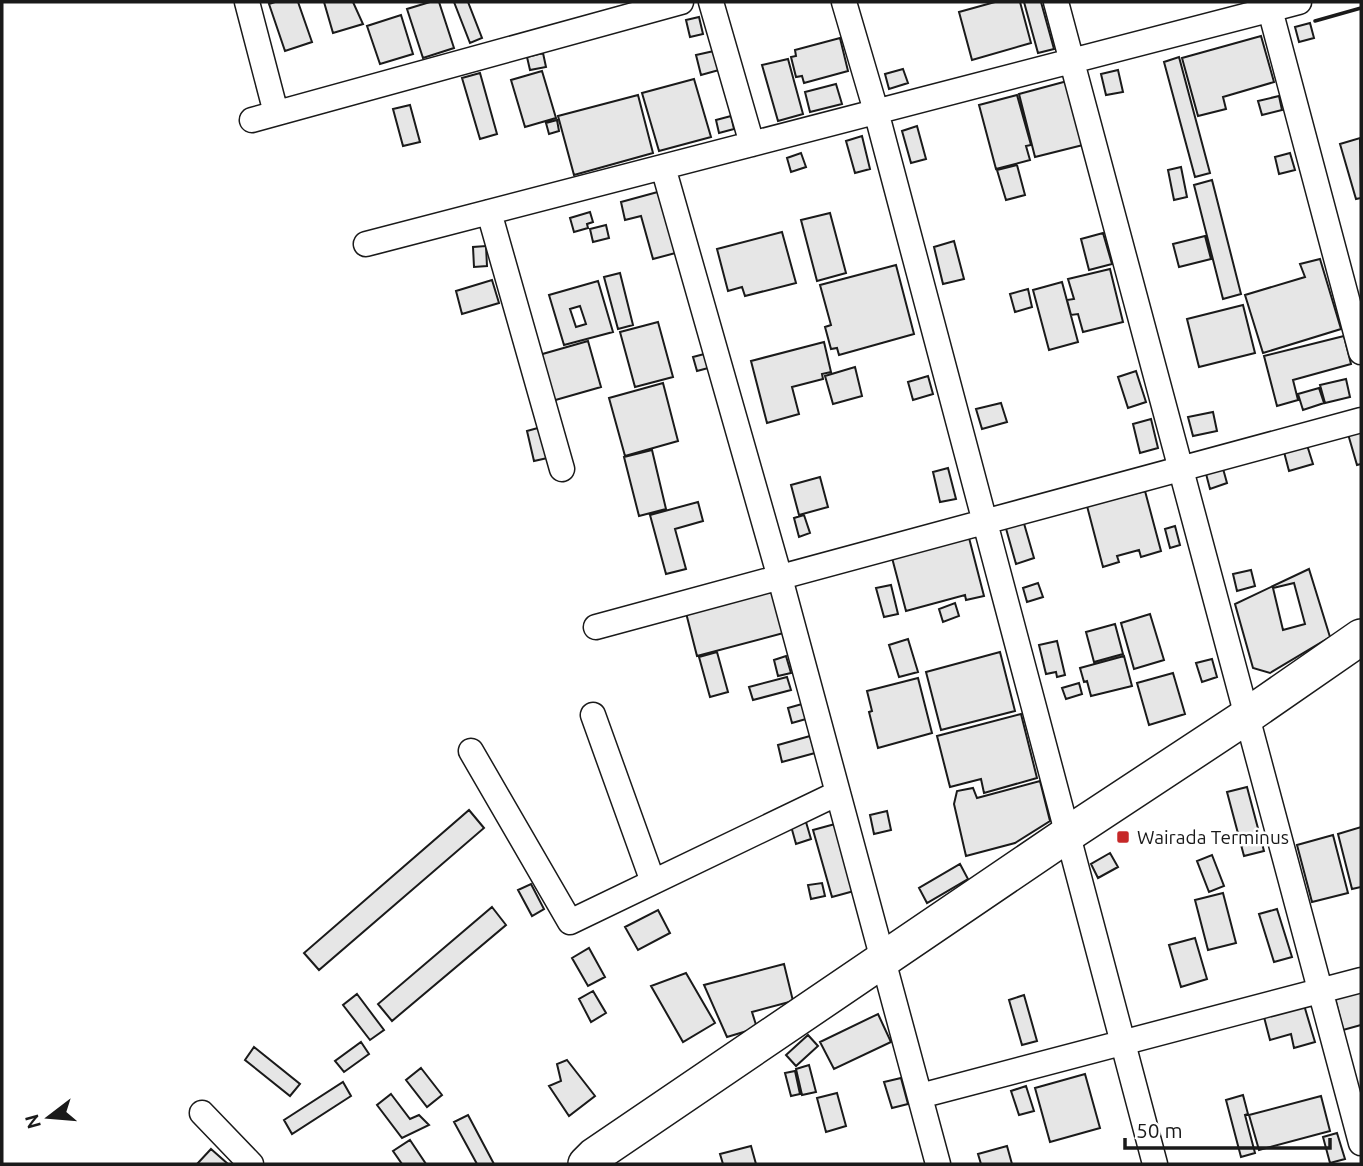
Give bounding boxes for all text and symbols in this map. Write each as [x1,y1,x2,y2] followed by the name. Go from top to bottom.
[1137,826,1289,848] place label: Wairada Terminus
[1115,829,1131,845] marker: Wairada Terminus
[14,1082,84,1152] north arrow
[1125,1106,1330,1150] scale bar
[20,1112,45,1132] text: N
[1136,1118,1183,1142] text: 50 m

